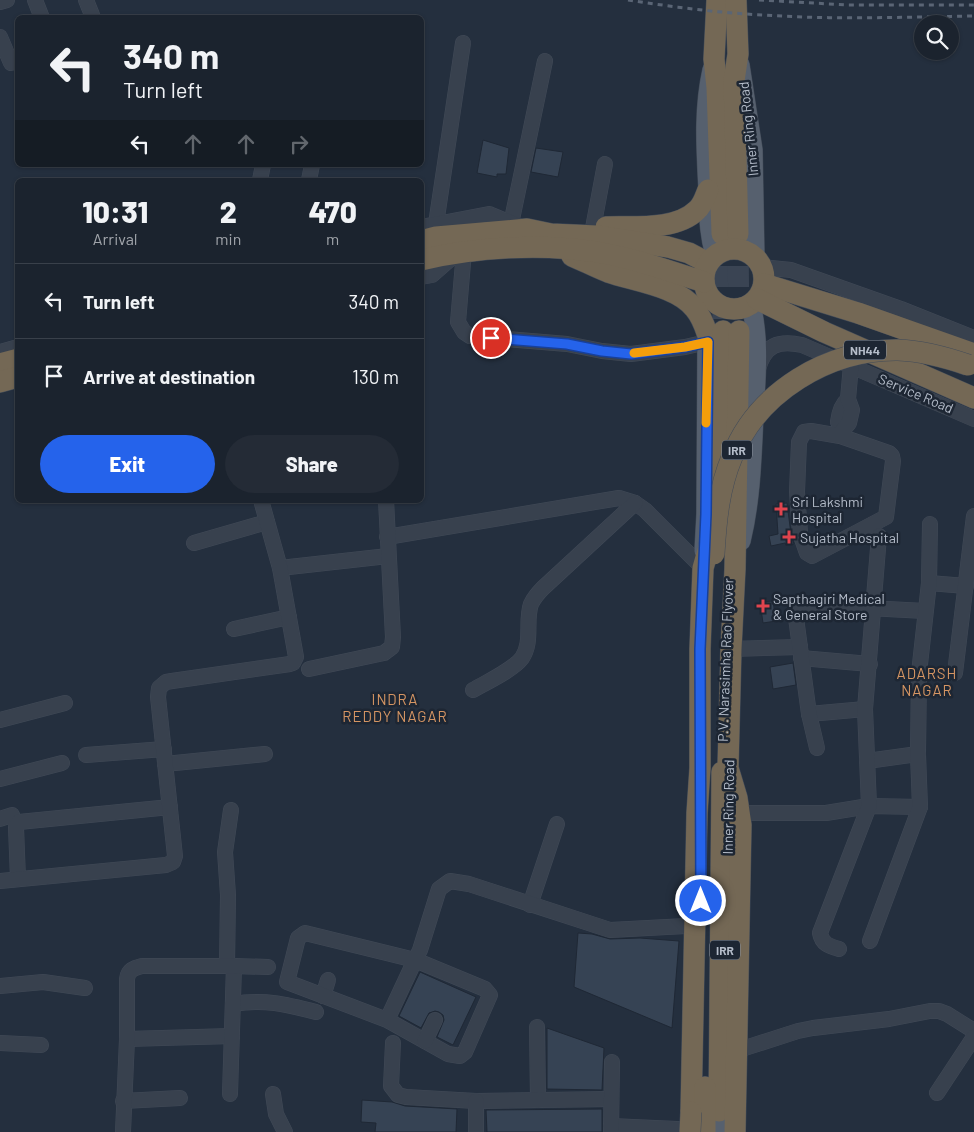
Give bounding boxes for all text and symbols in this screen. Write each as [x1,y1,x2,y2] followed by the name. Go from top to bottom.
[914,15,959,60] map controls
[914,15,959,60] button: search
[123,34,219,76] text: 340 m
[40,35,105,100] icon: left
[123,76,203,102] text: Turn left
[735,81,761,177] street label: Inner Ring Road
[126,130,154,158] icon: left
[179,130,207,158] icon: ahead
[232,130,260,158] icon: ahead
[285,130,313,158] icon: right
[82,193,148,229] text: 10:31
[220,193,237,229] text: 2
[308,193,357,229] text: 470
[93,229,138,248] text: Arrival
[215,229,241,248] text: min
[326,229,339,248] text: m
[40,287,68,315] icon: left
[83,290,154,313] text: Turn left
[348,290,399,313] text: 340 m
[470,317,512,359] pin
[477,324,505,352] icon: arrive
[844,340,886,360] road number: NH44
[40,362,68,390] icon: arrive
[83,365,255,388] text: Arrive at destination
[352,365,399,388] text: 130 m
[876,370,956,416] street label: Service Road
[40,435,215,493] button: Exit
[225,435,399,493] button: Share
[722,440,752,460] road number: IRR
[792,493,863,526] place label: Sri Lakshmi Hospital
[774,502,788,516] marker: Sri Lakshmi Hospital
[800,529,899,546] place label: Sujatha Hospital
[782,530,796,544] marker: Sujatha Hospital
[714,578,736,742] street label: P.V. Narasimha Rao Flyover
[773,590,885,623] place label: Sapthagiri Medical & General Store
[757,600,769,612] marker: Sapthagiri Medical & General Store
[897,664,957,699] district label: ADARSH NAGAR
[342,690,448,725] district label: INDRA REDDY NAGAR
[719,759,737,855] street label: Inner Ring Road
[674,874,726,926] position arrow
[710,940,740,960] road number: IRR

